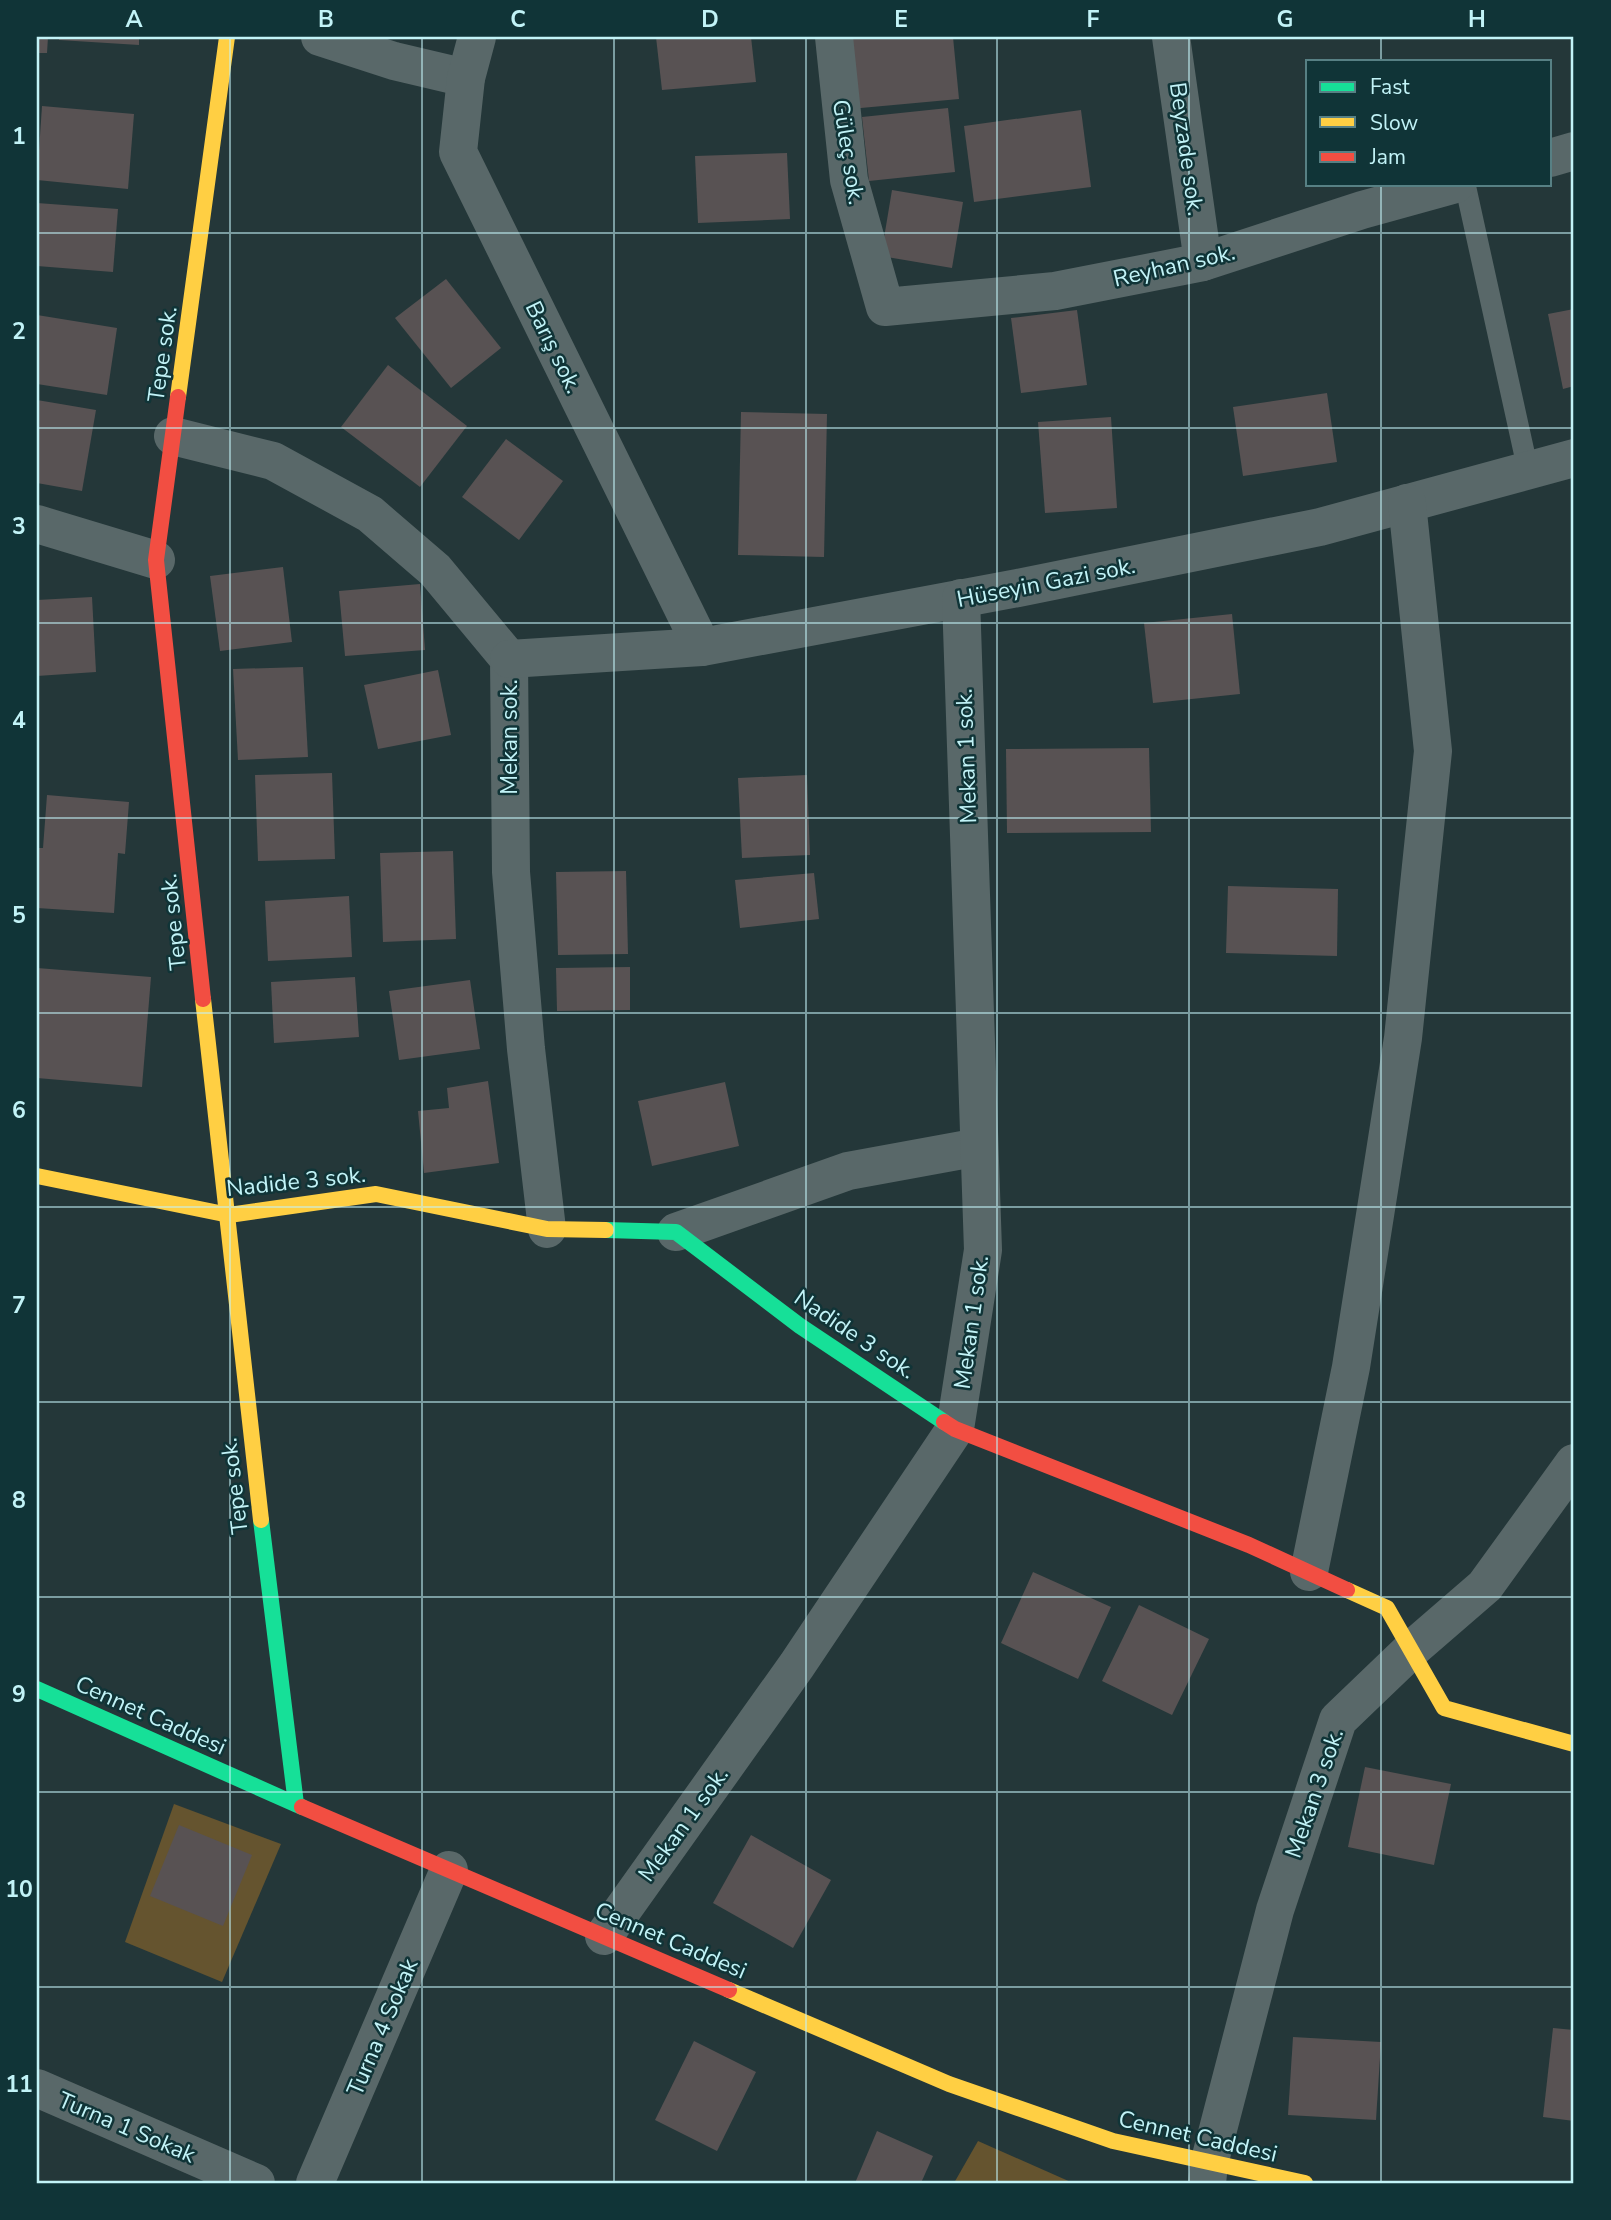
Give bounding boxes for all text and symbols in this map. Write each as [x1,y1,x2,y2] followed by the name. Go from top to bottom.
[125,4,143,35] text: A
[318,4,334,35] text: B
[510,4,526,35] text: C
[701,4,719,35] text: D
[894,4,908,35] text: E
[1087,4,1100,35] text: F
[1277,4,1293,35] text: G
[1468,4,1486,35] text: H
[1306,60,1552,186] legend
[1370,73,1410,101] text: Fast
[1162,80,1211,218] street label: Beyzade sok.
[825,97,872,207] street label: Güleç sok.
[1370,109,1419,137] text: Slow
[12,121,26,152] text: 1
[1369,143,1406,171] text: Jam
[1110,236,1238,295] street label: Reyhan sok.
[518,296,589,399] street label: Barış sok.
[140,304,185,404] street label: Tepe sok.
[12,316,26,347] text: 2
[12,511,26,542] text: 3
[954,550,1138,615] street label: Hüseyin Gazi sok.
[494,679,525,795] street label: Mekan sok.
[949,688,984,824] street label: Mekan 1 sok.
[12,705,26,736] text: 4
[153,872,194,972] street label: Tepe sok.
[12,900,26,931] text: 5
[12,1095,26,1126] text: 6
[225,1159,367,1204] street label: Nadide 3 sok.
[947,1253,996,1391] street label: Mekan 1 sok.
[788,1282,921,1386] street label: Nadide 3 sok.
[12,1290,26,1321] text: 7
[213,1436,256,1536] street label: Tepe sok.
[12,1485,26,1516] text: 8
[71,1668,231,1763] street label: Cennet Caddesi
[12,1679,26,1710] text: 9
[1278,1724,1351,1862] street label: Mekan 3 sok.
[631,1761,736,1888] street label: Mekan 1 sok.
[5,1874,33,1905] text: 10
[590,1895,751,1986] street label: Cennet Caddesi
[340,1953,425,2101] street label: Turna 4 Sokak
[5,2069,33,2100] text: 11
[53,2085,201,2170] street label: Turna 1 Sokak
[1115,2103,1280,2170] street label: Cennet Caddesi

